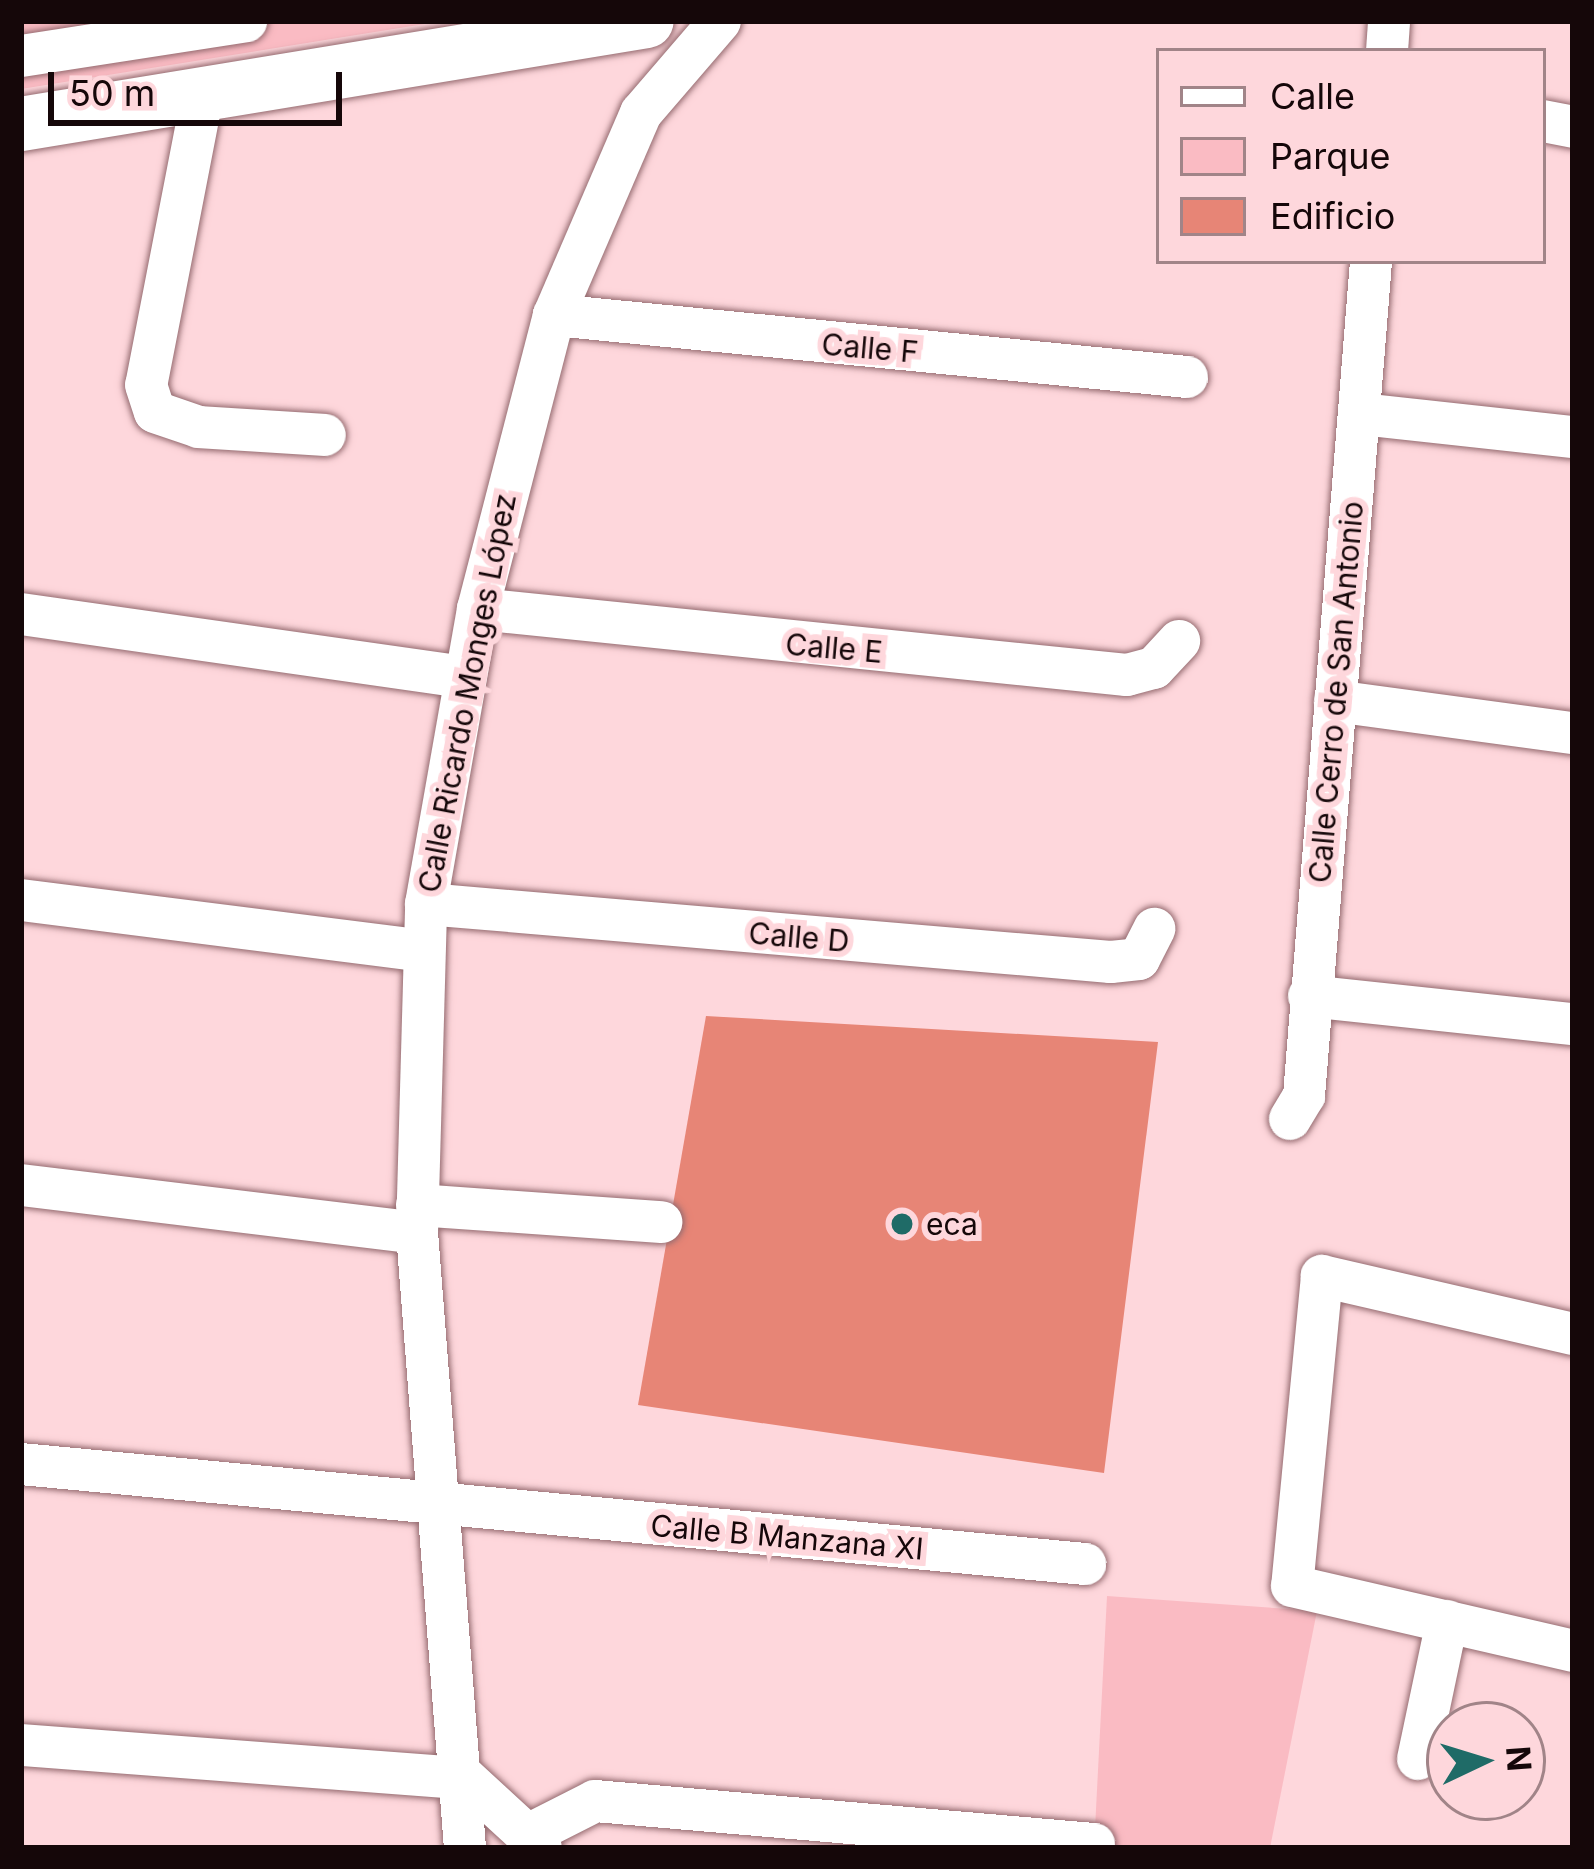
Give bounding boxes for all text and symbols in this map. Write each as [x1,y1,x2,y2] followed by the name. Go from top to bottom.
[54,48,348,122] scale bar
[1156,48,1546,264] legend
[69,71,155,115] text: 50 m
[1270,74,1355,118] text: Calle
[1270,134,1390,178] text: Parque
[1270,194,1395,238] text: Edificio
[820,326,920,370] street label: Calle F
[411,491,523,895] street label: Calle Ricardo Monges López
[1301,500,1371,884] street label: Calle Cerro de San Antonio
[784,626,884,670] street label: Calle E
[747,915,851,959] street label: Calle D
[926,1206,978,1242] place label: eca
[889,1211,915,1237] marker: eca
[649,1507,925,1567] street label: Calle B Manzana XI
[1426,1701,1546,1821] north arrow
[1498,1745,1540,1773] text: N

